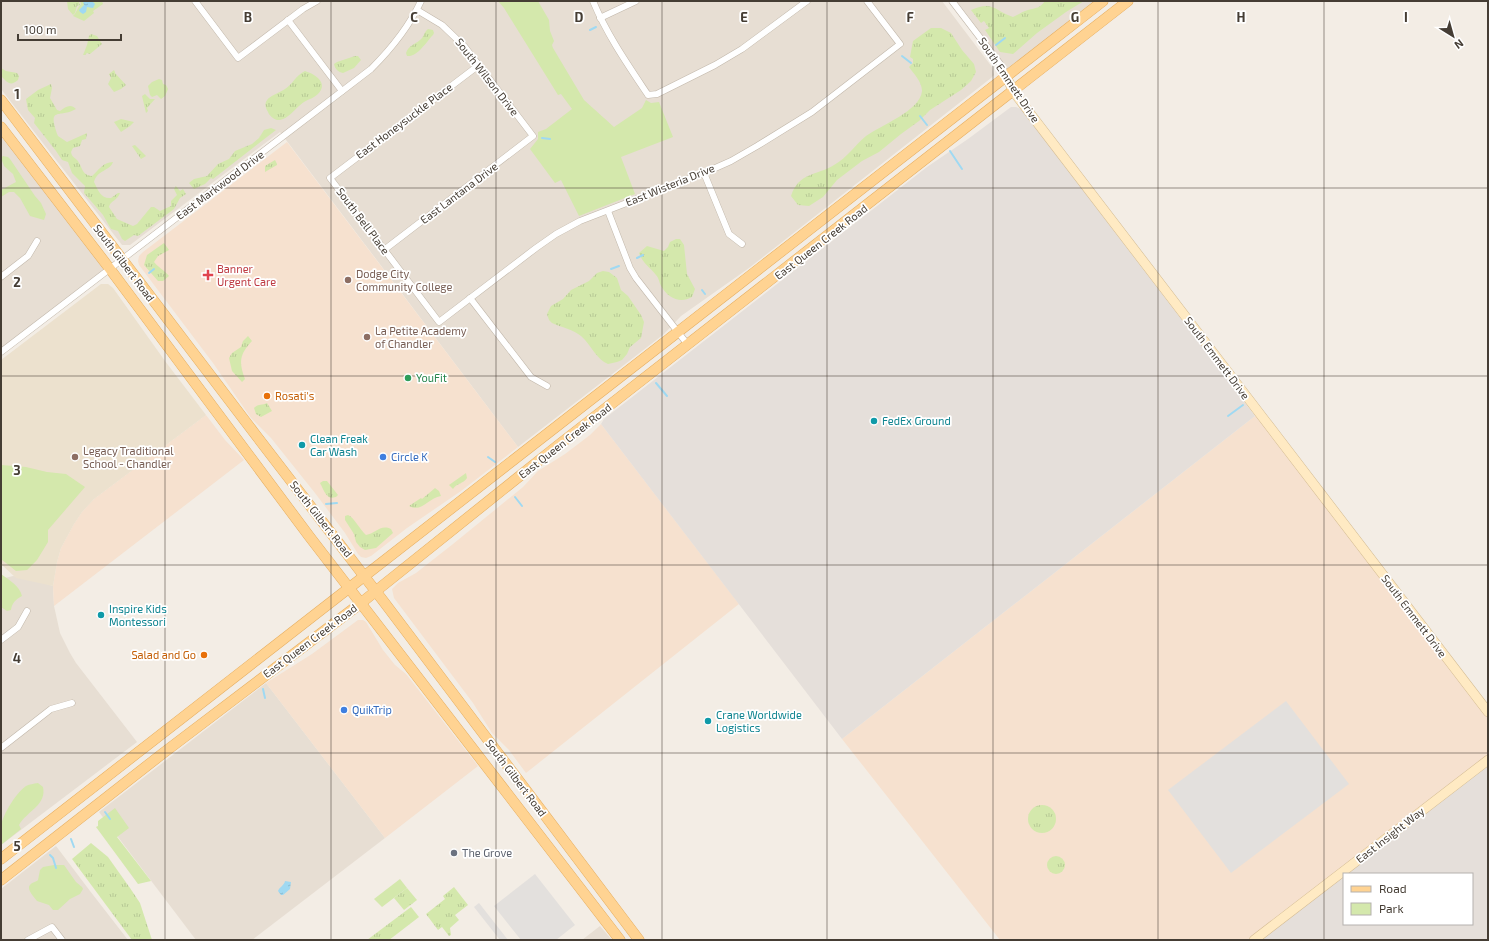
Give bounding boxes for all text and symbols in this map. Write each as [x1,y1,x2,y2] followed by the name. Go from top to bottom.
[244,9,252,25] text: B
[410,9,418,25] text: C
[575,9,584,25] text: D
[740,9,748,25] text: E
[906,9,914,25] text: F
[1071,9,1079,25] text: G
[1237,9,1246,25] text: H
[1404,9,1408,25] text: I
[18,16,121,42] scale bar
[1433,16,1473,56] north arrow
[24,22,56,36] text: 100 m
[453,35,522,118] street label: South Wilson Drive
[976,35,1043,125] street label: South Emmett Drive
[1452,37,1466,52] text: N
[353,80,455,161] street label: East Honeysuckle Place
[14,86,20,102] text: 1
[173,147,266,222] street label: East Markwood Drive
[417,159,500,226] street label: East Lantana Drive
[623,161,716,208] street label: East Wisteria Drive
[334,185,393,257] street label: South Bell Place
[772,201,870,283] street label: East Queen Creek Road
[91,222,158,304] street label: South Gilbert Road
[217,262,276,288] place label: Banner Urgent Care
[356,267,452,293] place label: Dodge City Community College
[202,269,214,281] marker: Banner Urgent Care
[13,274,21,290] text: 2
[343,275,353,285] marker: Dodge City Community College
[1182,314,1253,402] street label: South Emmett Drive
[375,324,467,350] place label: La Petite Academy of Chandler
[362,332,372,342] marker: La Petite Academy of Chandler
[416,371,447,384] place label: YouFit
[403,373,413,383] marker: YouFit
[275,389,315,402] place label: Rosati's
[262,391,272,401] marker: Rosati's
[516,400,614,482] street label: East Queen Creek Road
[882,414,951,427] place label: FedEx Ground
[869,416,879,426] marker: FedEx Ground
[310,432,368,458] place label: Clean Freak Car Wash
[297,440,307,450] marker: Clean Freak Car Wash
[83,444,174,470] place label: Legacy Traditional School - Chandler
[391,450,428,463] place label: Circle K
[70,452,80,462] marker: Legacy Traditional School - Chandler
[378,452,388,462] marker: Circle K
[13,462,21,478] text: 3
[288,478,355,559] street label: South Gilbert Road
[1379,572,1450,660] street label: South Emmett Drive
[260,601,360,681] street label: East Queen Creek Road
[109,602,167,628] place label: Inspire Kids Montessori
[96,610,106,620] marker: Inspire Kids Montessori
[131,648,196,661] place label: Salad and Go
[13,650,21,666] text: 4
[199,650,209,660] marker: Salad and Go
[352,703,392,717] place label: QuikTrip
[339,705,349,715] marker: QuikTrip
[716,708,802,734] place label: Crane Worldwide Logistics
[703,716,713,726] marker: Crane Worldwide Logistics
[483,737,550,819] street label: South Gilbert Road
[1353,804,1427,865] street label: East Insight Way
[13,838,21,854] text: 5
[462,846,512,859] place label: The Grove
[449,848,459,858] marker: The Grove
[1343,873,1473,925] legend
[1379,881,1407,895] text: Road
[1379,901,1404,915] text: Park

